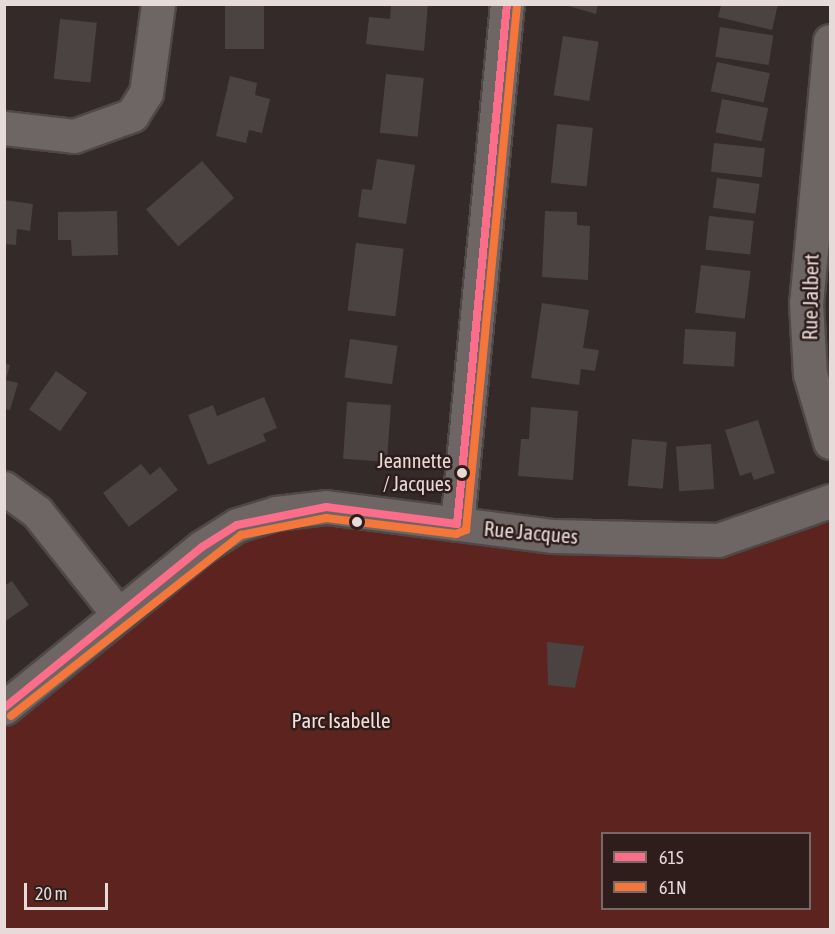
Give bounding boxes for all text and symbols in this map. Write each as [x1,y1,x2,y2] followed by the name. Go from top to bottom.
[797,253,823,341] street label: Rue Jalbert
[377,449,451,496] place label: Jeannette / Jacques
[456,467,468,479] marker: Jeannette / Jacques
[483,515,579,549] street label: Rue Jacques
[351,516,363,528] unlabelled marker
[292,707,390,733] park label: Parc Isabelle
[601,832,811,910] legend
[659,847,683,868] text: 61S
[27,871,111,909] scale bar
[659,877,687,898] text: 61N
[35,883,67,904] text: 20 m

